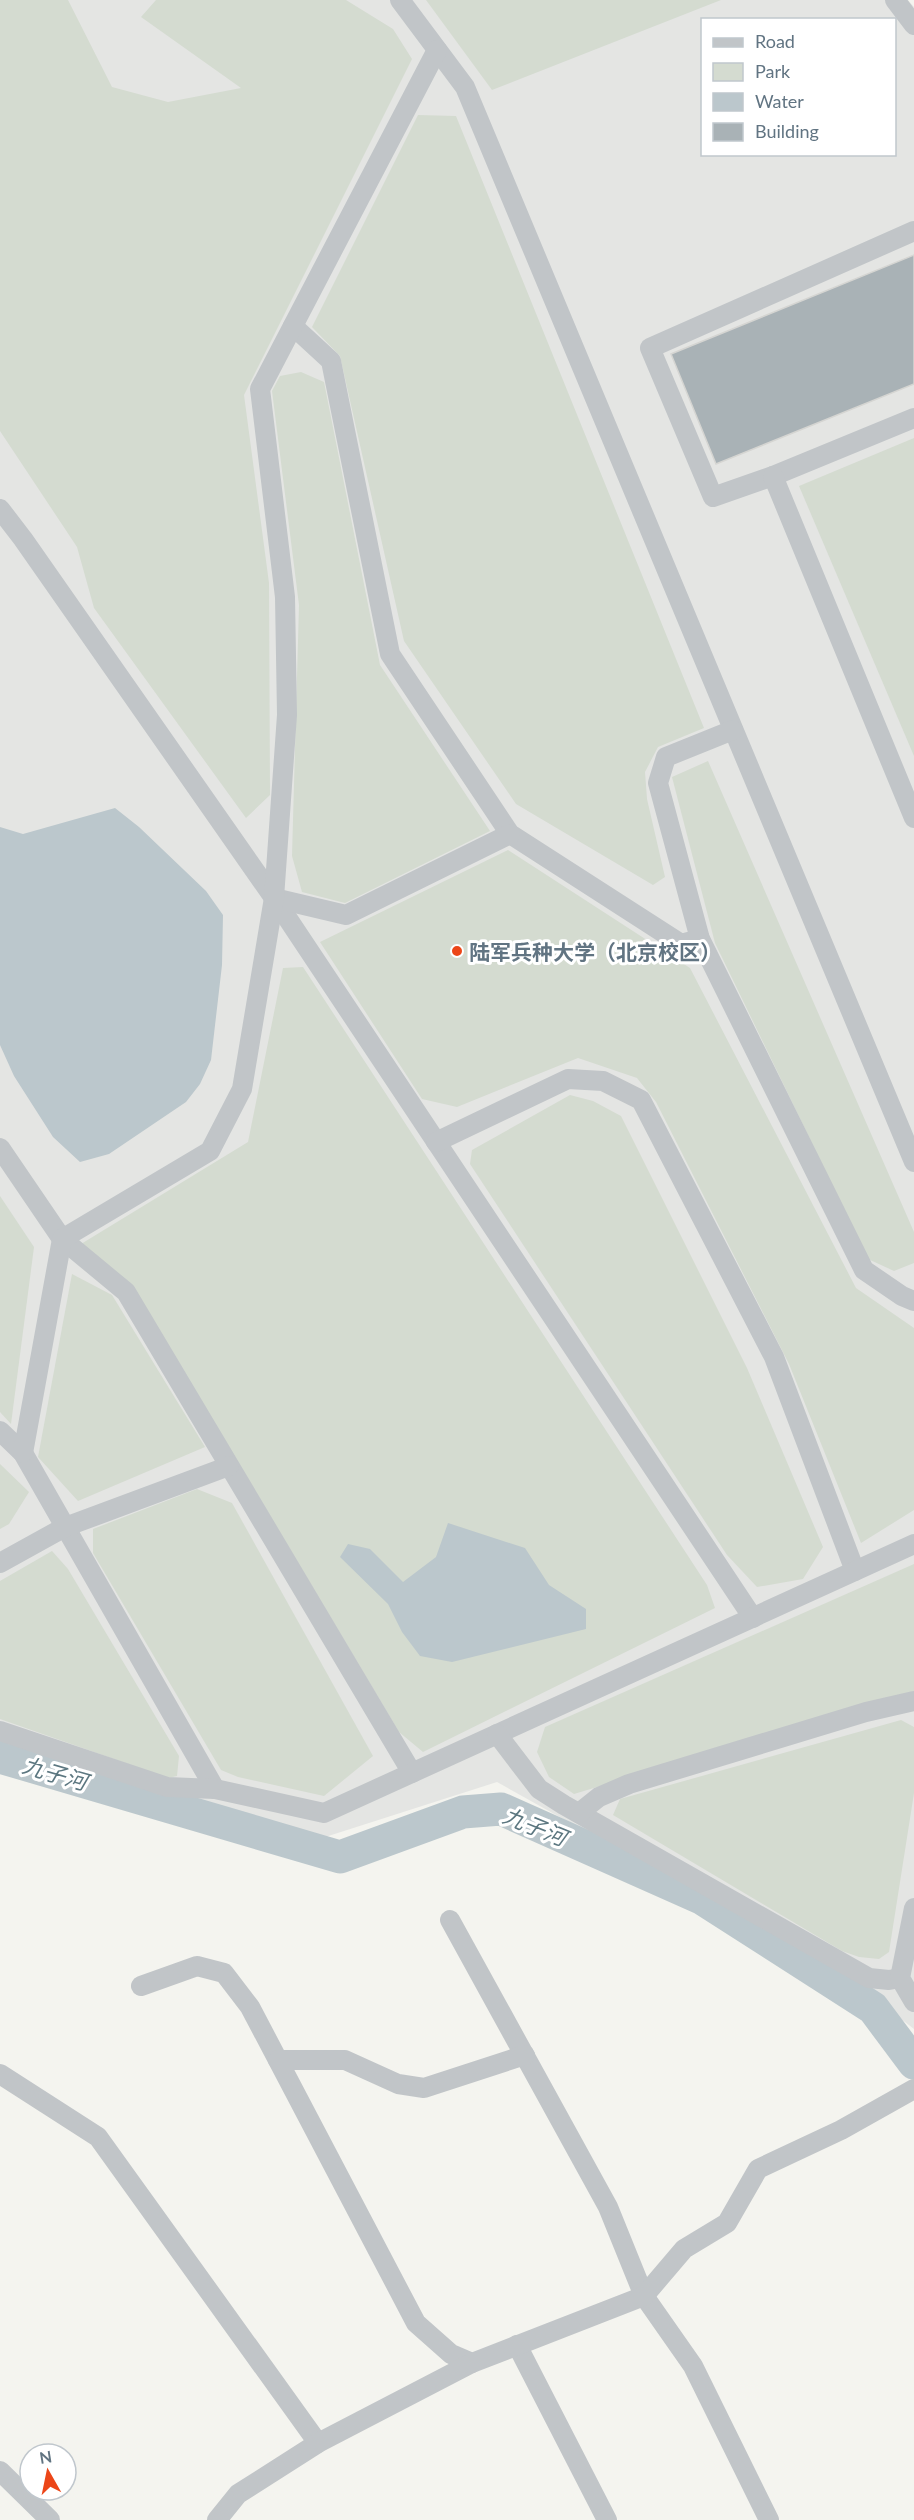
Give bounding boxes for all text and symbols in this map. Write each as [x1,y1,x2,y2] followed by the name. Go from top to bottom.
[701,18,896,156] legend
[755,30,795,52] text: Road
[755,60,791,82] text: Park
[755,90,804,112] text: Water
[755,120,819,142] text: Building
[469,939,721,964] place label: 陆军兵种大学（北京校区）
[450,944,464,958] marker: 陆军兵种大学（北京校区）
[20,1751,94,1796] water label: 九子河
[499,1801,574,1852] water label: 九子河
[18,2442,78,2502] north arrow
[38,2446,53,2467] text: N

